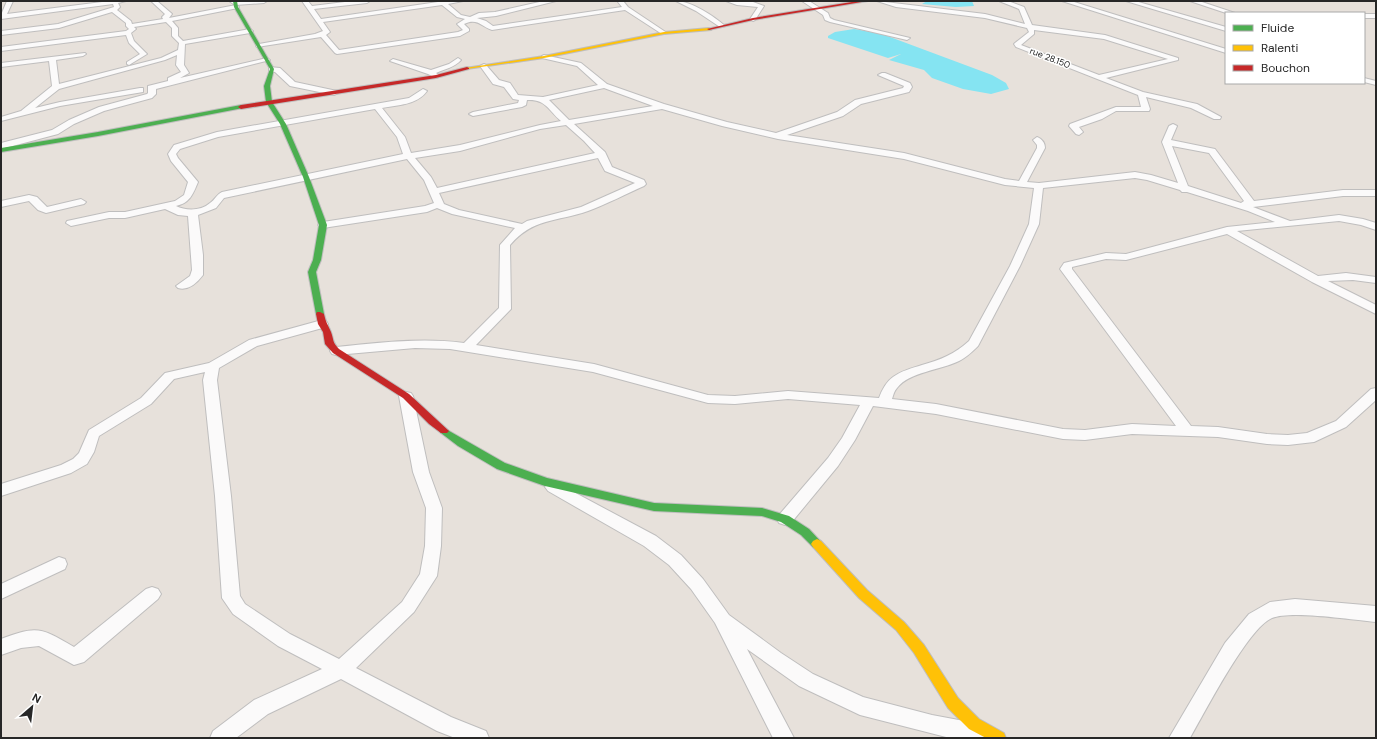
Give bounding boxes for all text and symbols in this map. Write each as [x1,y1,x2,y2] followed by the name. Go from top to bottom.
[1225,12,1365,84] legend
[1261,20,1294,36] text: Fluide
[1261,40,1299,56] text: Ralenti
[1028,45,1072,71] street label: rue 28.150
[1261,60,1310,76] text: Bouchon
[12,687,52,727] north arrow
[30,690,44,706] text: N

